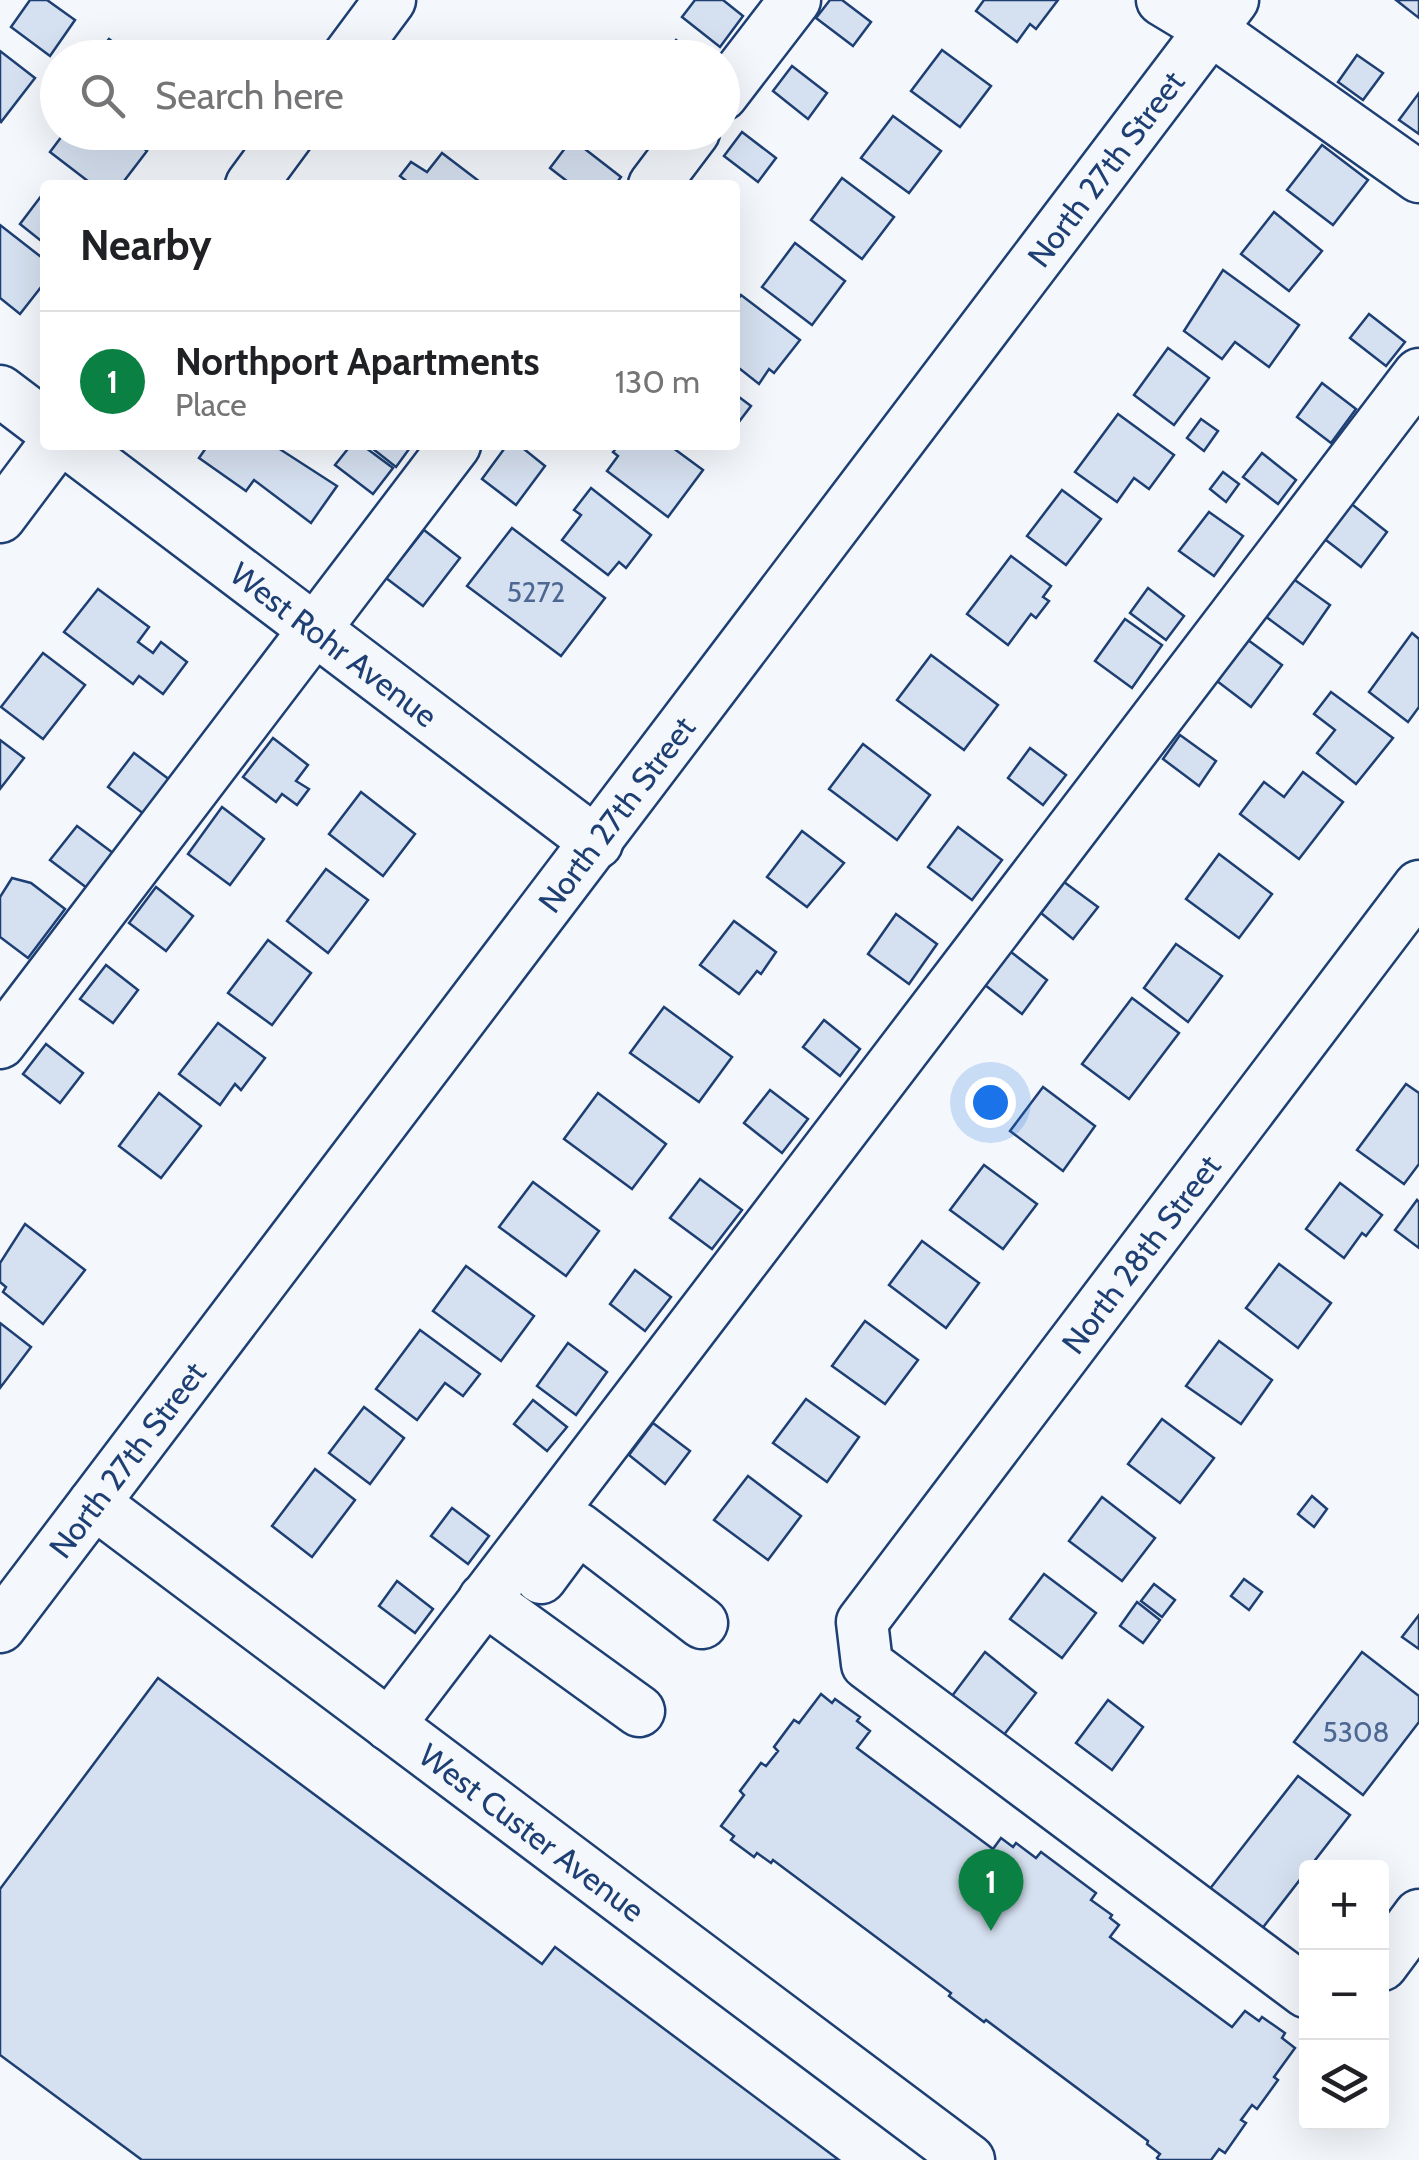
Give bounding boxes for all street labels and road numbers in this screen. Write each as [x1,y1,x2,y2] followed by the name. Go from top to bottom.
[1019,63,1192,274] street label: North 27th Street
[223,553,445,735] street label: West Rohr Avenue
[529,708,703,920] street label: North 27th Street
[1053,1147,1228,1361] street label: North 28th Street
[40,1354,214,1565] street label: North 27th Street
[412,1735,653,1929] street label: West Custer Avenue

